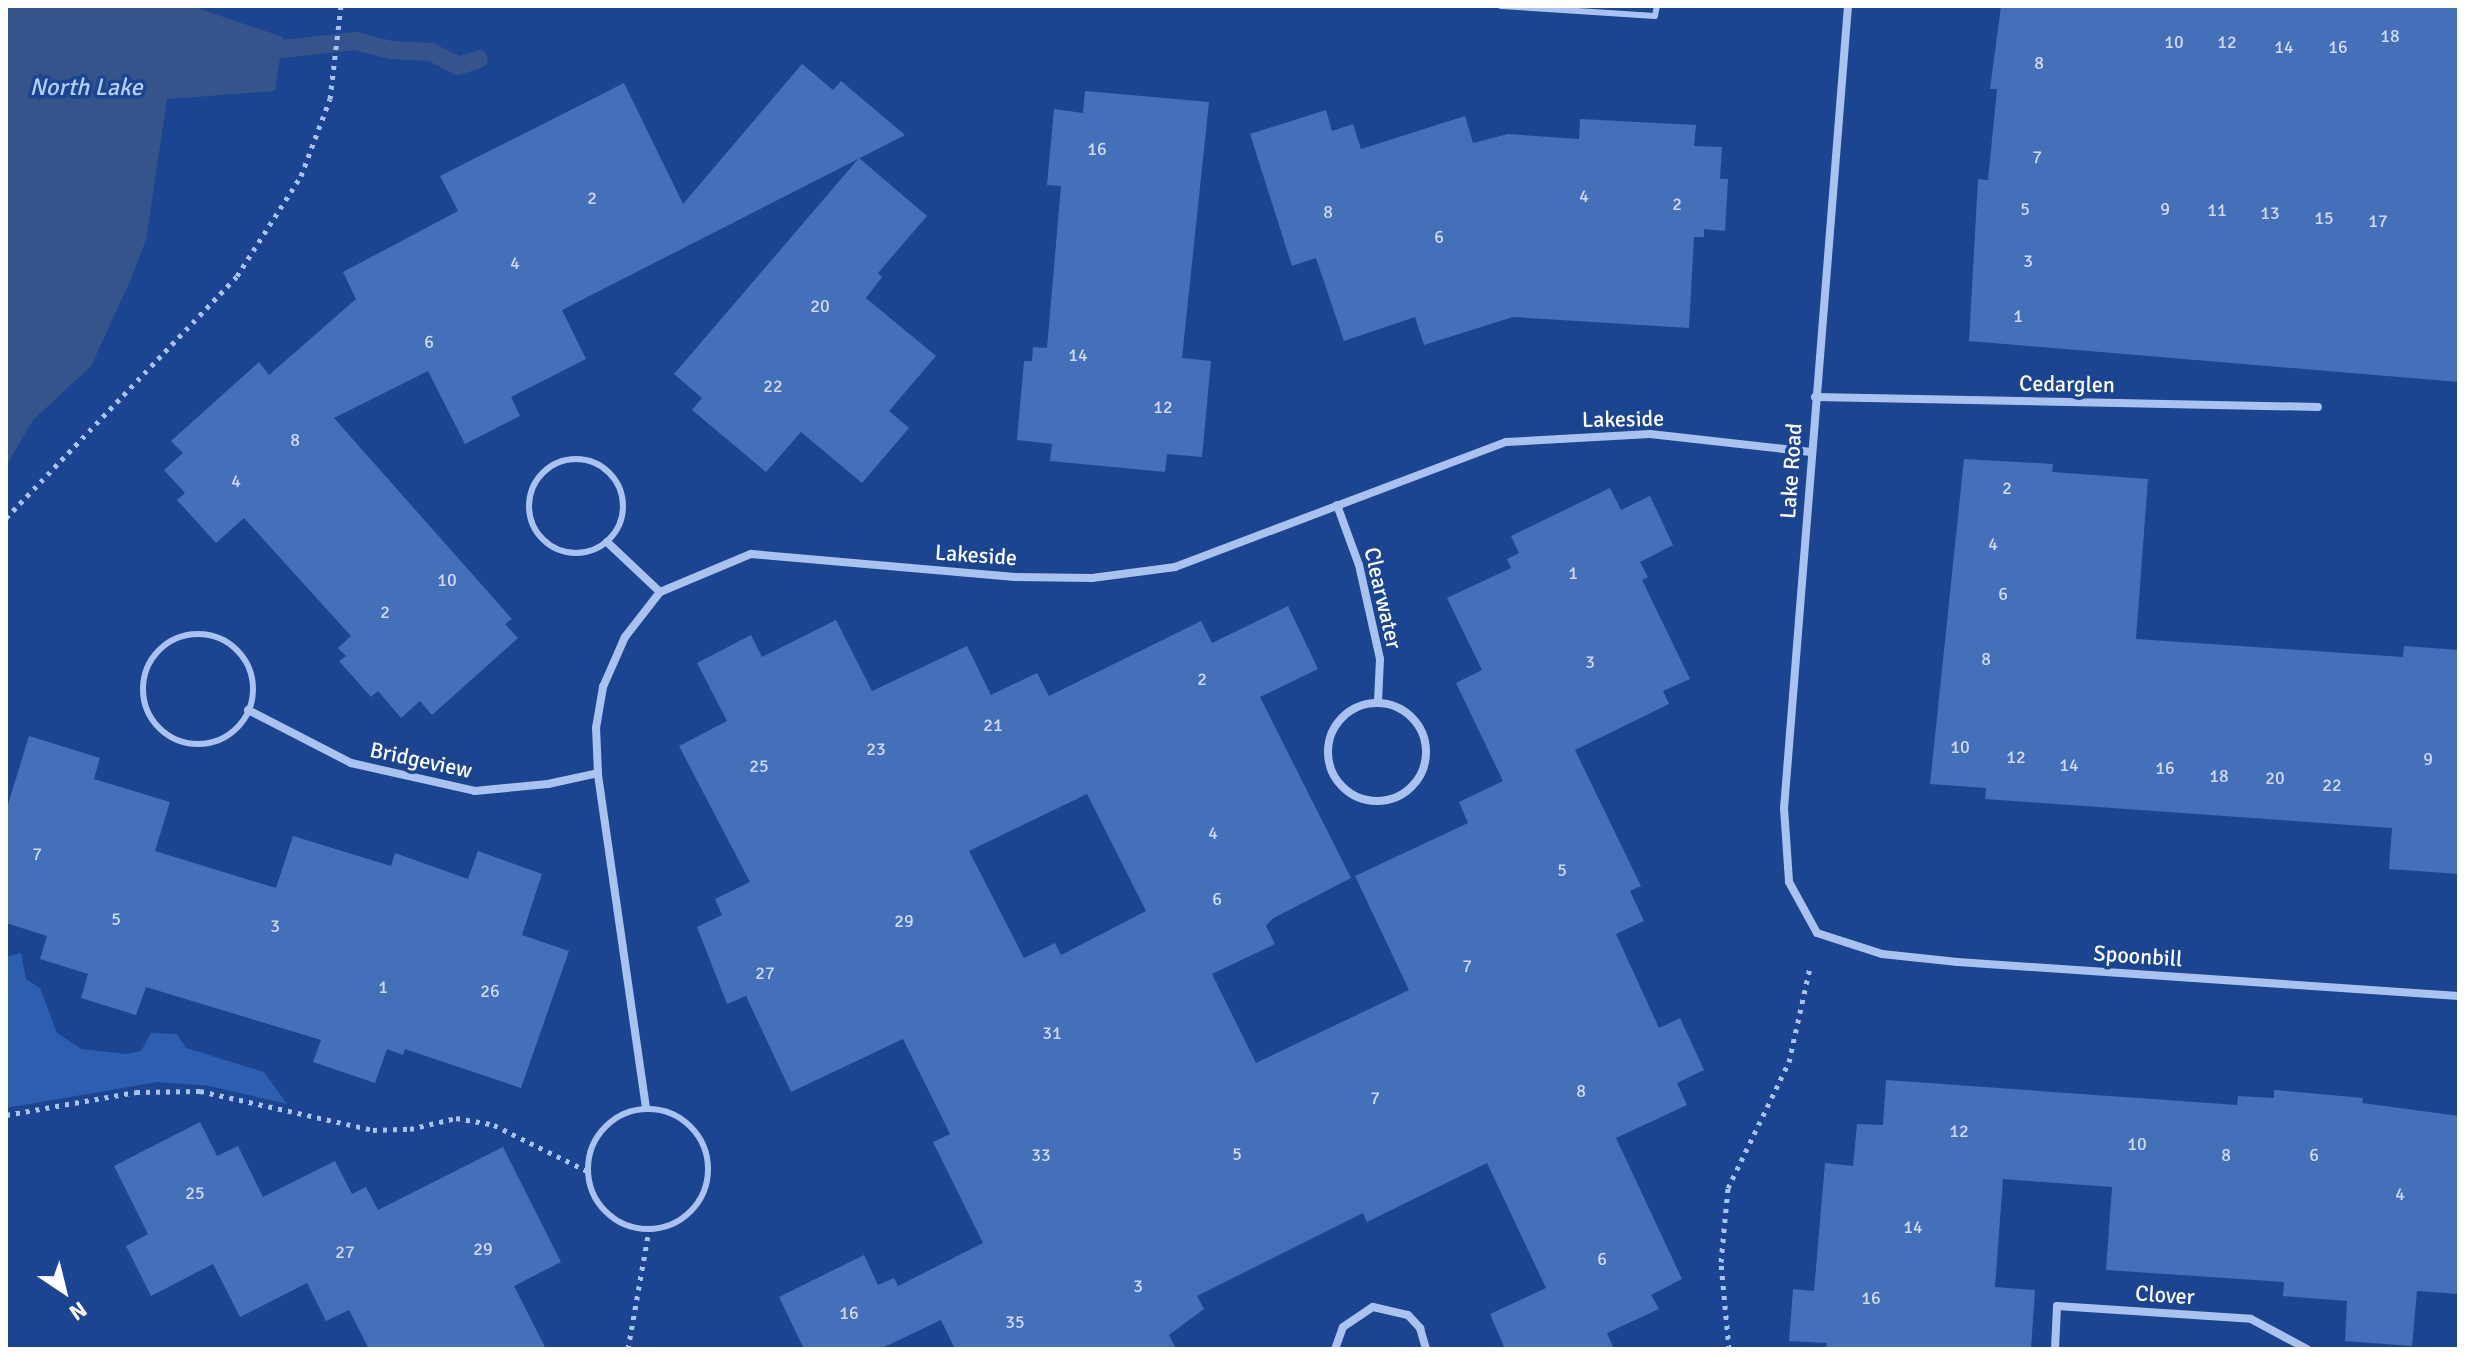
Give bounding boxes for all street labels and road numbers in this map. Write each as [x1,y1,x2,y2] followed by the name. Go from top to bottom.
[2019,370,2115,398] street label: Cedarglen
[1582,405,1664,433] street label: Lakeside
[1774,422,1808,520] street label: Lake Road
[934,539,1018,571] street label: Lakeside
[1359,545,1407,651] street label: Clearwater
[367,736,475,784] street label: Bridgeview
[2093,940,2183,972] street label: Spoonbill
[2134,1280,2196,1310] street label: Clover

